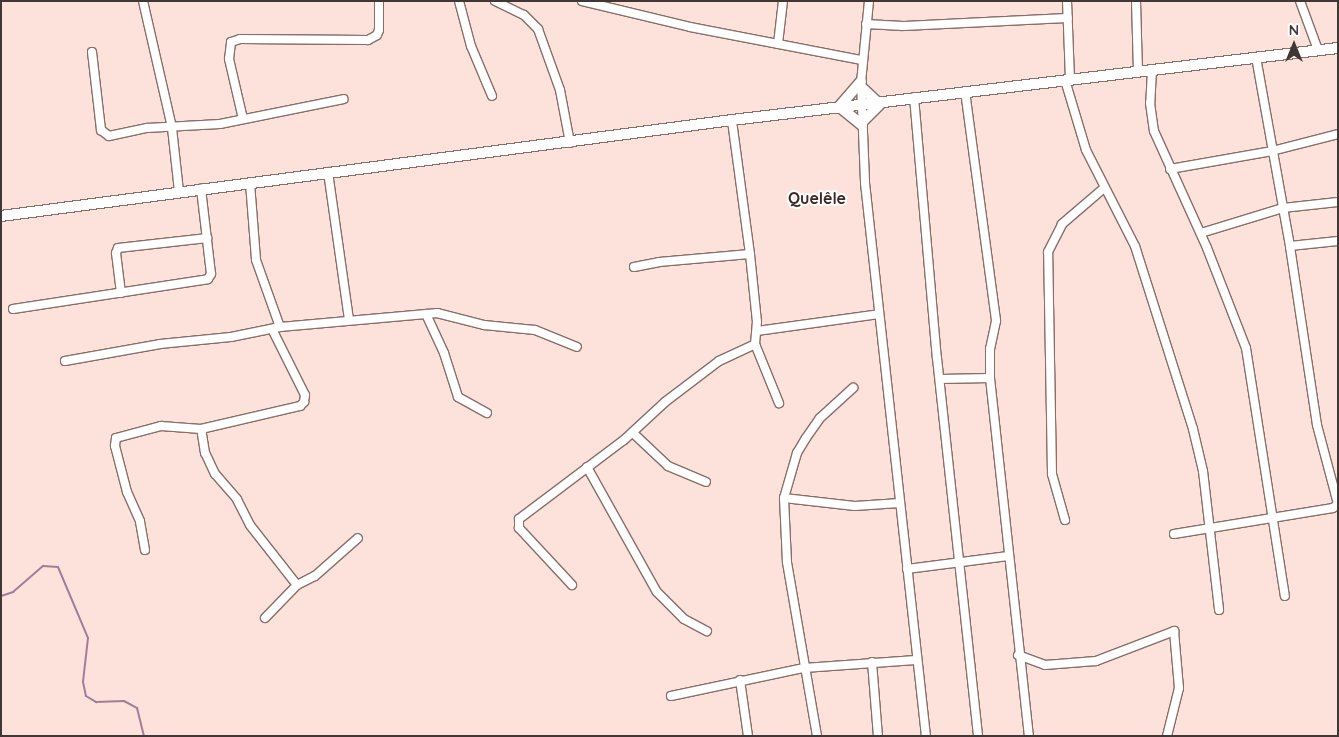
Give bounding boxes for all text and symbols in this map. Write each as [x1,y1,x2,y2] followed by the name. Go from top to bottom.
[1269,20,1319,70] north arrow
[1289,21,1299,39] text: N
[788,188,846,208] district label: Quelêle

